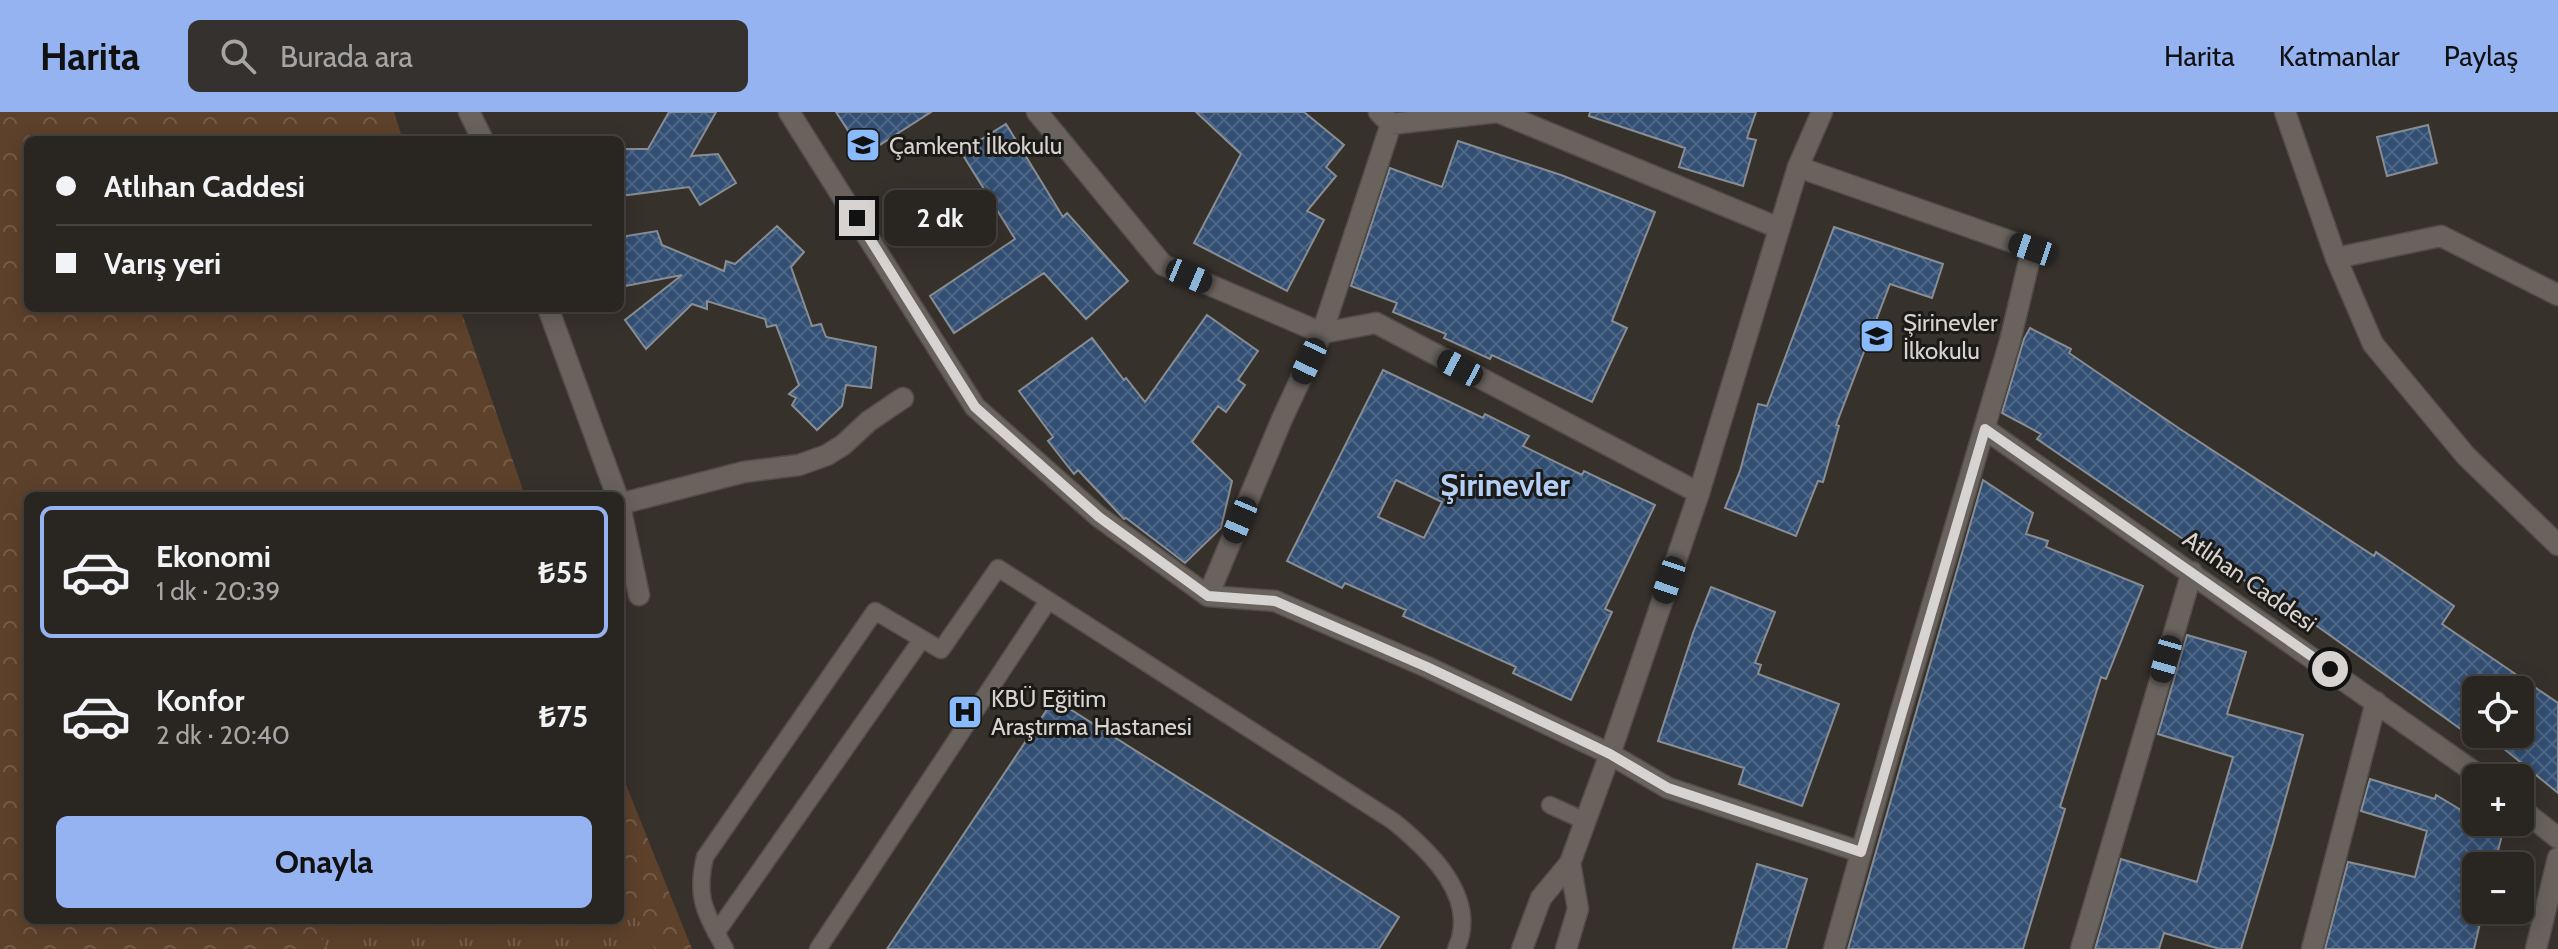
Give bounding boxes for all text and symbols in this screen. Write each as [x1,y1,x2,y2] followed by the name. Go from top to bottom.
[188,20,748,92] search box
[40,33,140,80] text: Harita
[216,34,260,78] icon: search
[280,38,413,75] text: Burada ara
[2164,39,2235,73] text: Harita
[2279,39,2400,73] text: Katmanlar
[2444,39,2518,73] text: Paylaş
[844,126,882,164] school or university icon: Çamkent İlkokulu
[889,131,1062,160] place label: Çamkent İlkokulu
[104,168,305,205] text: Atlıhan Caddesi
[885,190,997,246] callout: 2 dk
[839,200,875,236] route end
[916,202,964,234] text: 2 dk
[2005,230,2059,268] car
[104,245,221,282] text: Varış yeri
[1162,256,1216,296] car
[1903,308,1998,365] place label: Şirinevler İlkokulu
[1858,317,1896,355] school or university icon: Şirinevler İlkokulu
[1288,334,1330,388] car
[1433,346,1487,390] car
[1440,465,1570,504] district label: Şirinevler
[1220,493,1260,547] car
[2178,524,2322,638] street label: Atlıhan Caddesi
[60,536,132,608] icon: car
[156,538,271,575] text: Ekonomi
[1650,553,1688,607] car
[538,554,588,591] text: ₺55
[156,575,280,607] text: 1 dk · 20:39
[2148,633,2184,685] car
[2312,651,2348,687] route start
[2462,676,2534,924] map controls
[2462,676,2534,748] button: locate
[60,680,132,752] icon: car
[156,682,244,719] text: Konfor
[991,684,1192,741] place label: KBÜ Eğitim Araştırma Hastanesi
[946,693,984,731] hospital icon: KBÜ Eğitim Araştırma Hastanesi
[539,698,588,735] text: ₺75
[156,719,290,751] text: 2 dk · 20:40
[2462,764,2534,836] button: +
[56,816,592,908] button: Onayla
[2462,852,2534,924] button: −

